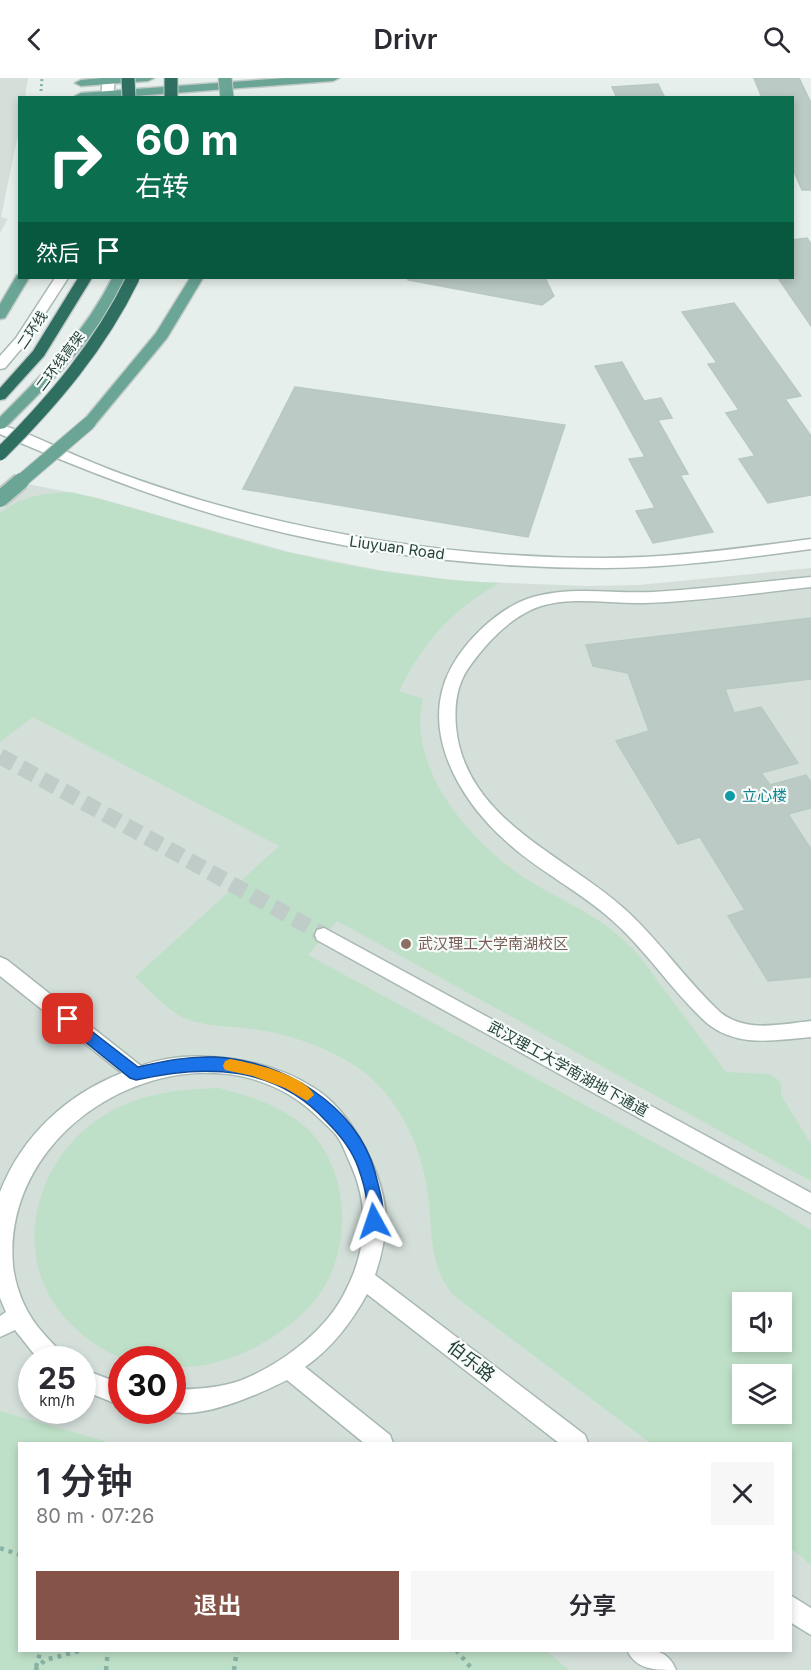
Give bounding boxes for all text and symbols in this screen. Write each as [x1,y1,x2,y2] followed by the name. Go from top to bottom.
[18,23,51,56] icon: back
[373,23,438,56] text: Drivr
[760,23,793,56] icon: search
[135,114,239,165] text: 60 m
[36,120,114,198] icon: right
[135,170,189,203] text: 右转
[92,234,125,267] icon: arrive
[36,240,80,266] text: 然后
[13,308,50,352] street label: 二环线
[32,328,87,394] street label: 二环线高架
[348,531,446,564] street label: Liuyuan Road
[742,786,787,805] place label: 立心楼
[723,789,737,803] marker: 立心楼
[418,934,568,953] place label: 武汉理工大学南湖校区
[399,937,413,951] marker: 武汉理工大学南湖校区
[42,993,93,1044] pin
[51,1002,84,1035] icon: arrive
[485,1017,652,1121] street label: 武汉理工大学南湖地下通道
[342,1189,406,1253] position arrow
[732,1292,792,1424] map controls
[732,1292,792,1352] button: sound
[444,1336,499,1386] street label: 伯乐路
[108,1346,186,1424] speed limit sign: 30
[38,1360,76,1396] text: 25
[732,1364,792,1424] button: layers
[39,1391,75,1410] text: km/h
[36,1459,132,1503] text: 1 分钟
[711,1462,774,1525] button: close
[36,1504,154,1528] text: 80 m · 07:26
[36,1571,399,1640] button: 退出
[411,1571,774,1640] button: 分享

